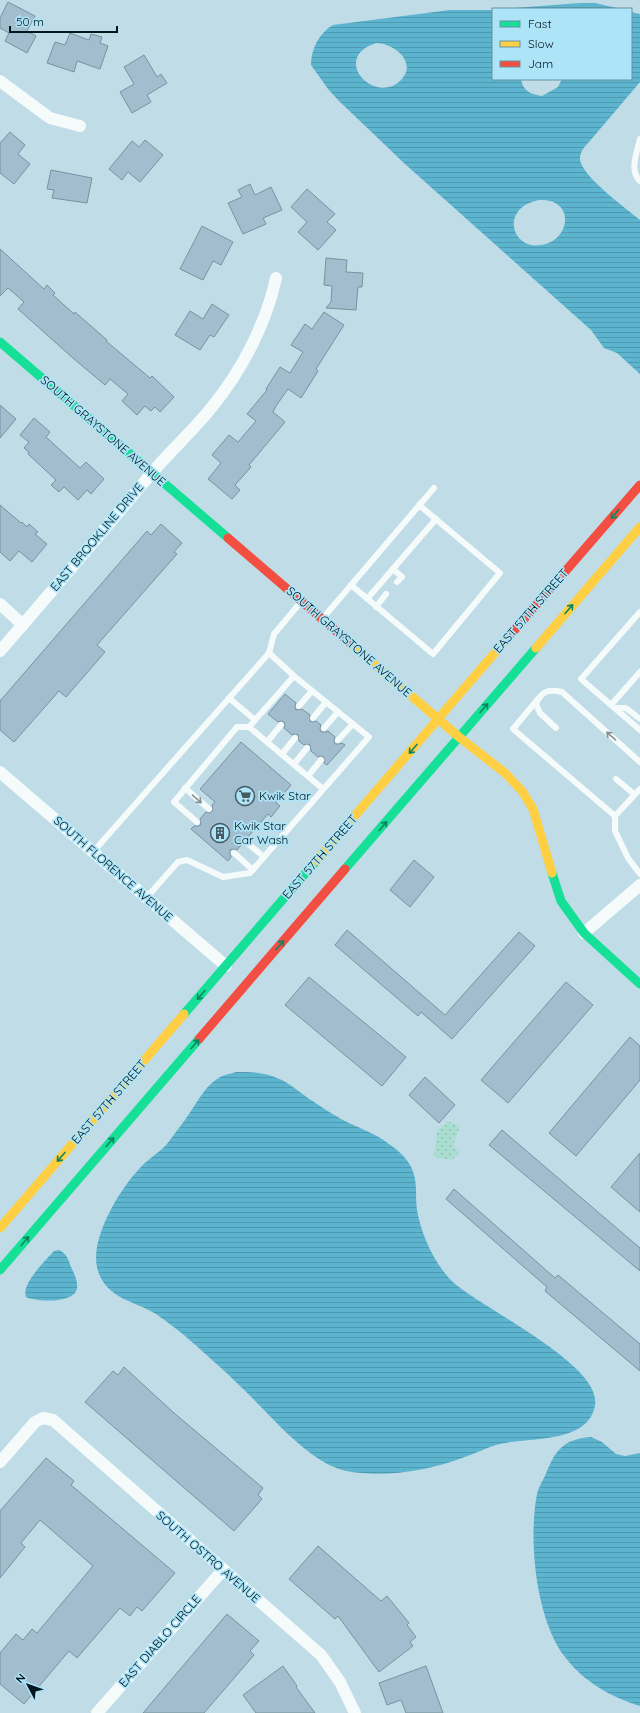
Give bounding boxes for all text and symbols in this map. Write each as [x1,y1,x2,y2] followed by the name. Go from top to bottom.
[10,8,117,34] scale bar
[492,8,632,80] legend
[16,14,44,29] text: 50 m
[528,16,552,31] text: Fast
[528,36,554,51] text: Slow
[528,56,553,71] text: Jam
[38,372,169,489] street label: SOUTH GRAYSTONE AVENUE
[47,479,146,594] street label: EAST BROOKLINE DRIVE
[610,509,619,520] one-way arrow
[490,566,571,656] street label: EAST 57TH STREET
[284,583,415,700] street label: SOUTH GRAYSTONE AVENUE
[565,604,574,614] one-way arrow
[480,702,489,713] one-way arrow
[606,732,616,741] one-way arrow
[408,744,417,754] one-way arrow
[234,785,256,807] supermarket icon: Kwik Star
[259,788,311,803] place label: Kwik Star
[192,794,202,803] one-way arrow
[279,812,360,902] street label: EAST 57TH STREET
[51,813,176,925] street label: SOUTH FLORENCE AVENUE
[234,818,288,847] place label: Kwik Star Car Wash
[378,820,387,831] one-way arrow
[209,822,231,844] building icon: Kwik Star Car Wash
[276,940,285,951] one-way arrow
[196,990,205,1001] one-way arrow
[191,1039,200,1049] one-way arrow
[68,1057,149,1147] street label: EAST 57TH STREET
[106,1137,115,1148] one-way arrow
[57,1152,66,1163] one-way arrow
[21,1235,30,1246] one-way arrow
[153,1507,263,1606] street label: SOUTH OSTRO AVENUE
[115,1591,204,1690] street label: EAST DIABLO CIRCLE
[8,1665,48,1705] north arrow
[13,1671,28,1686] text: N

